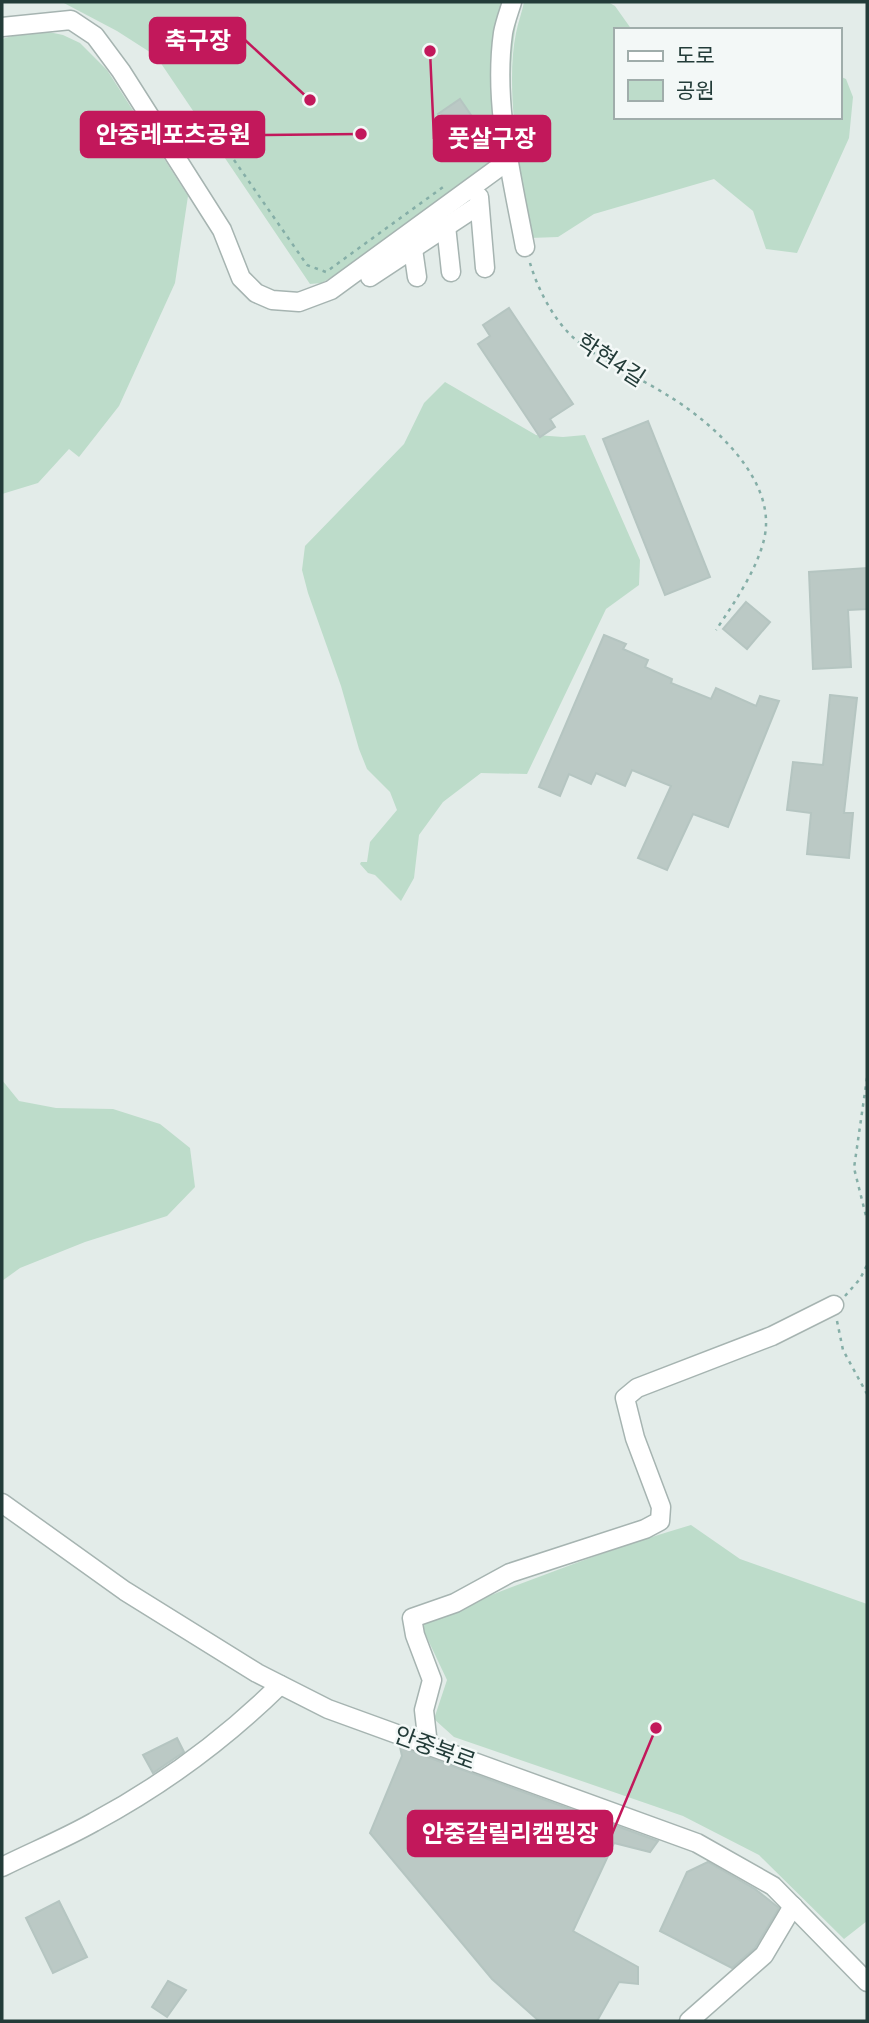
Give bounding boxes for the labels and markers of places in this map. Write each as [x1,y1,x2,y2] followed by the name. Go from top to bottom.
[150,18,245,63] callout: 축구장
[81,112,264,157] callout: 안중레포츠공원
[434,116,550,161] callout: 풋살구장
[408,1811,612,1856] callout: 안중갈릴리캠핑장

